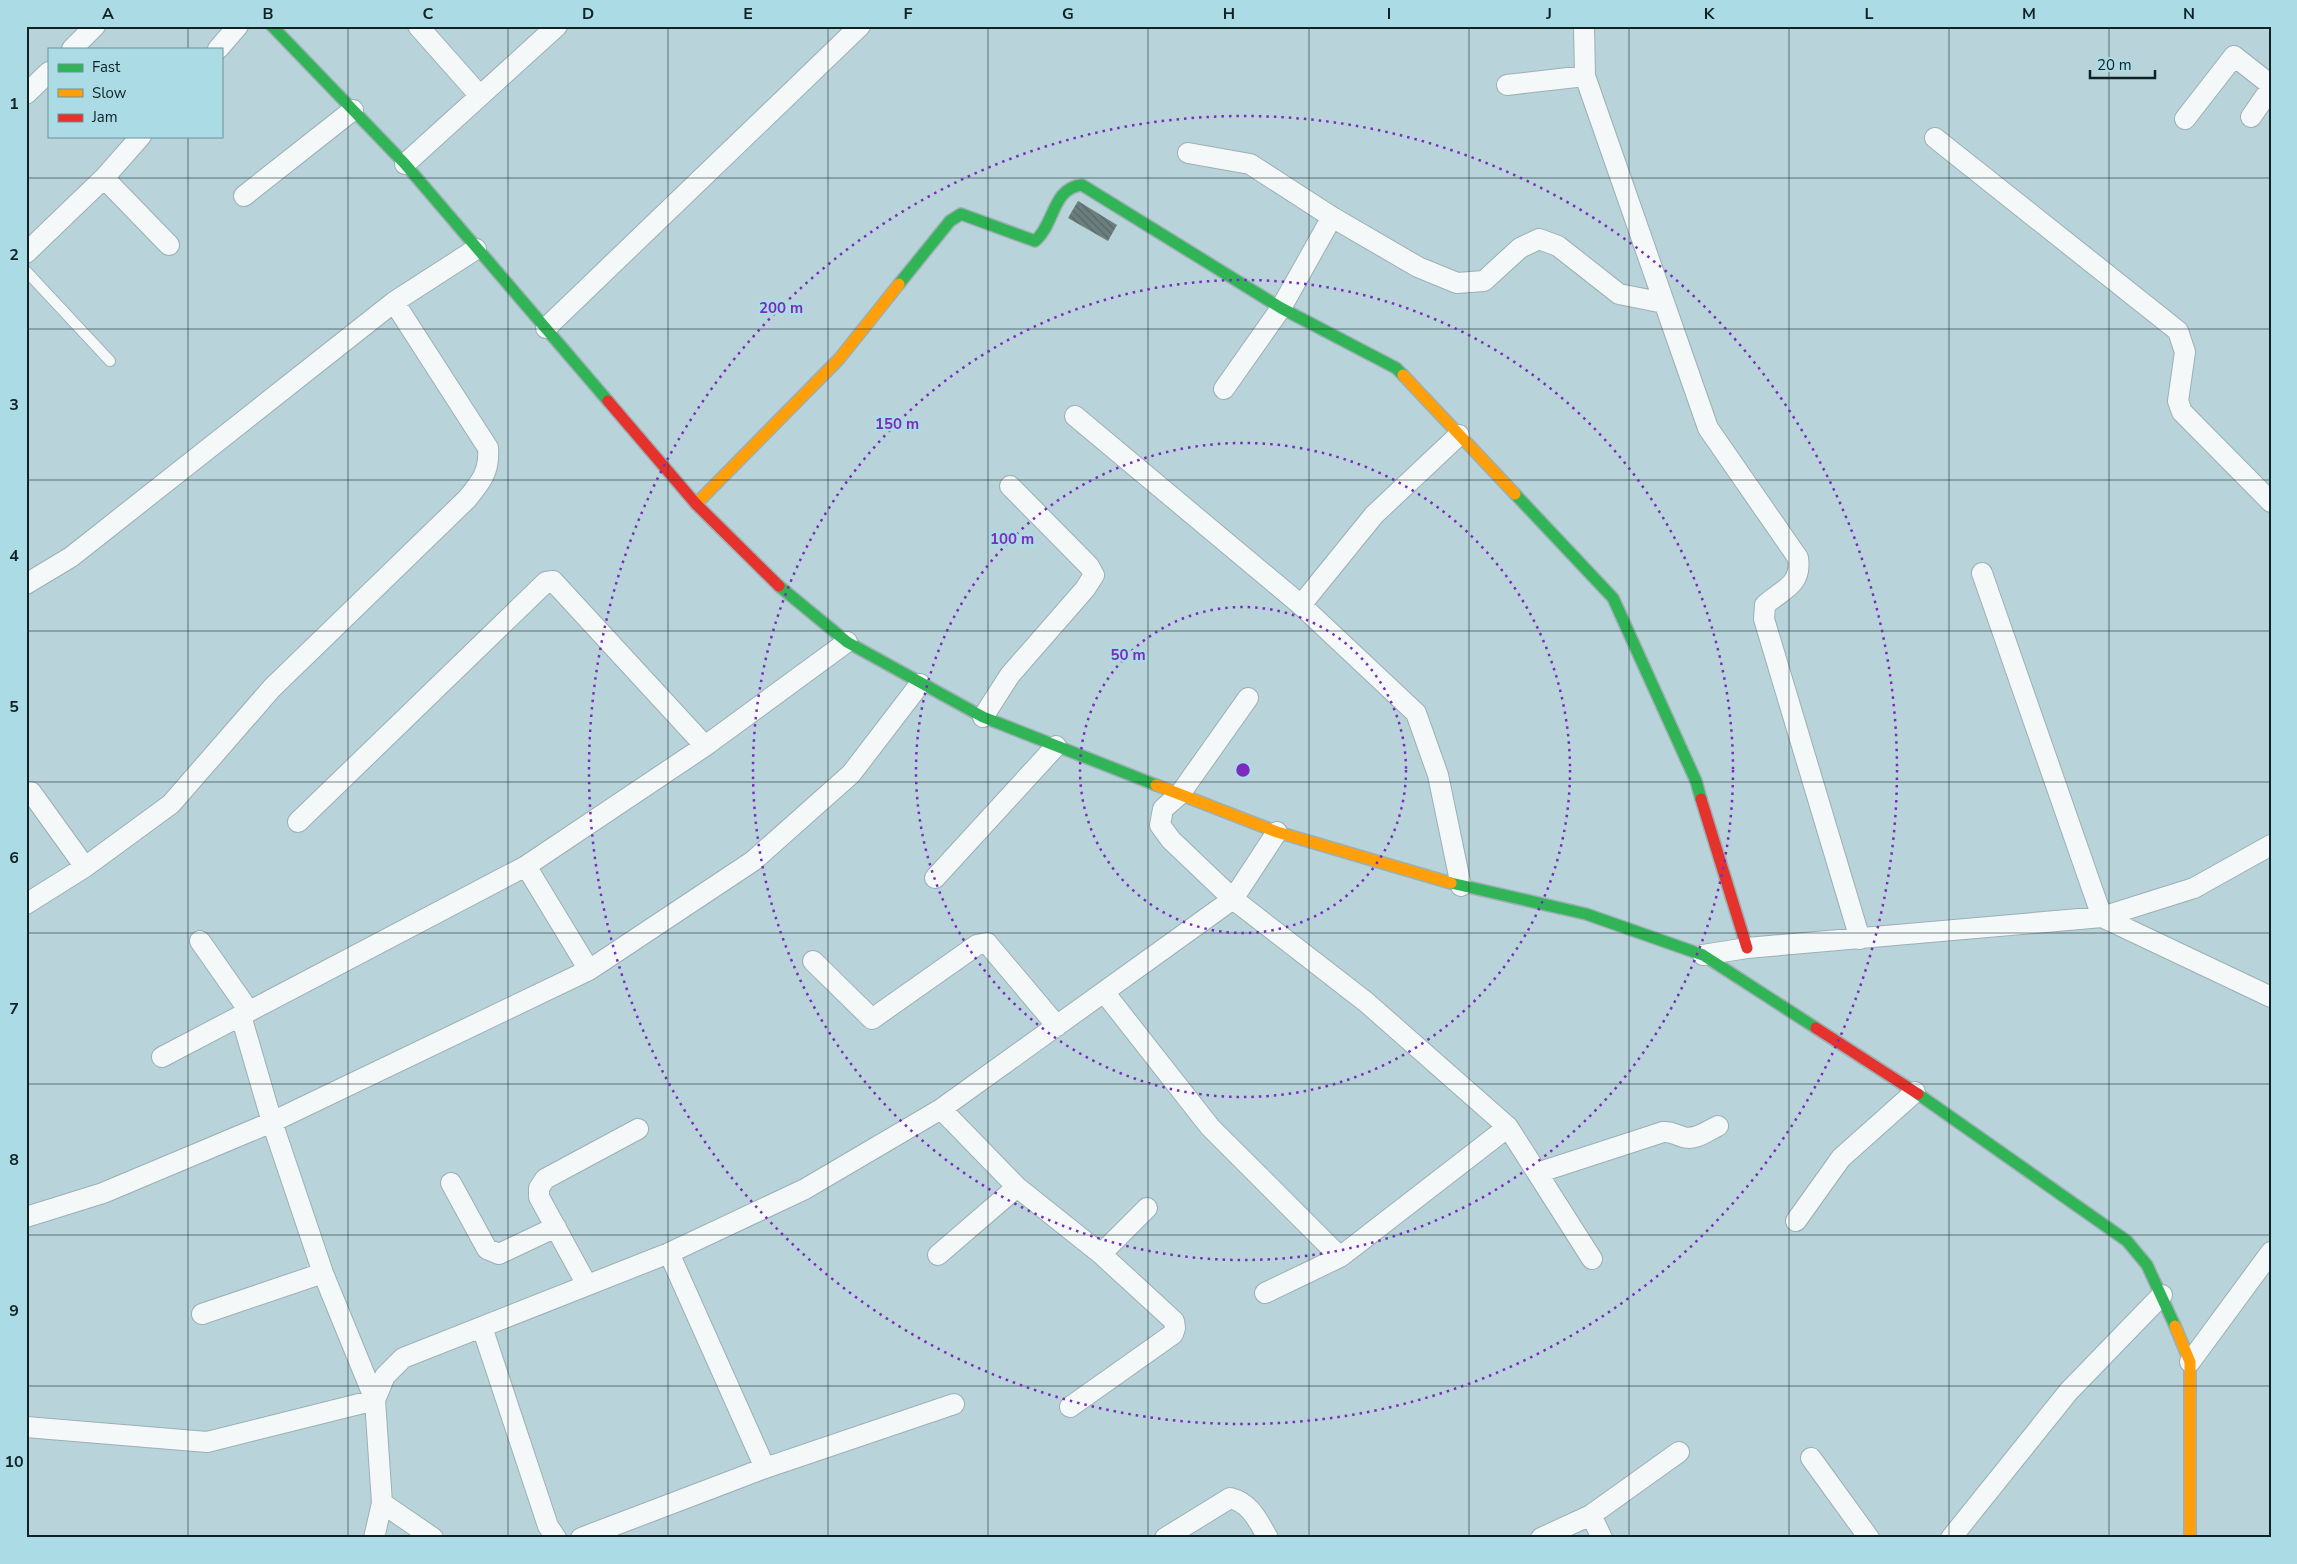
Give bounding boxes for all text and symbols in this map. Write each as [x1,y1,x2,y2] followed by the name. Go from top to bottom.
[102,3,114,25] text: A
[262,3,274,25] text: B
[423,3,434,25] text: C
[582,3,594,25] text: D
[743,3,753,25] text: E
[904,3,913,25] text: F
[1062,3,1074,25] text: G
[1223,3,1235,25] text: H
[1387,3,1391,25] text: I
[1545,3,1552,25] text: J
[1704,3,1716,25] text: K
[1865,3,1874,25] text: L
[2022,3,2036,25] text: M
[2183,3,2195,25] text: N
[48,48,222,138] legend
[2090,48,2154,80] scale bar
[2097,55,2132,75] text: 20 m
[92,57,121,77] text: Fast
[92,83,127,103] text: Slow
[9,93,19,115] text: 1
[91,107,118,127] text: Jam
[9,244,19,266] text: 2
[759,298,803,318] text: 200 m
[9,394,19,416] text: 3
[875,414,919,434] text: 150 m
[990,529,1034,549] text: 100 m
[9,545,19,567] text: 4
[1110,645,1146,665] text: 50 m
[9,696,19,718] text: 5
[1234,761,1252,779] centre of rings
[9,847,19,869] text: 6
[9,998,19,1020] text: 7
[9,1149,19,1171] text: 8
[9,1300,19,1322] text: 9
[4,1451,24,1473] text: 10

